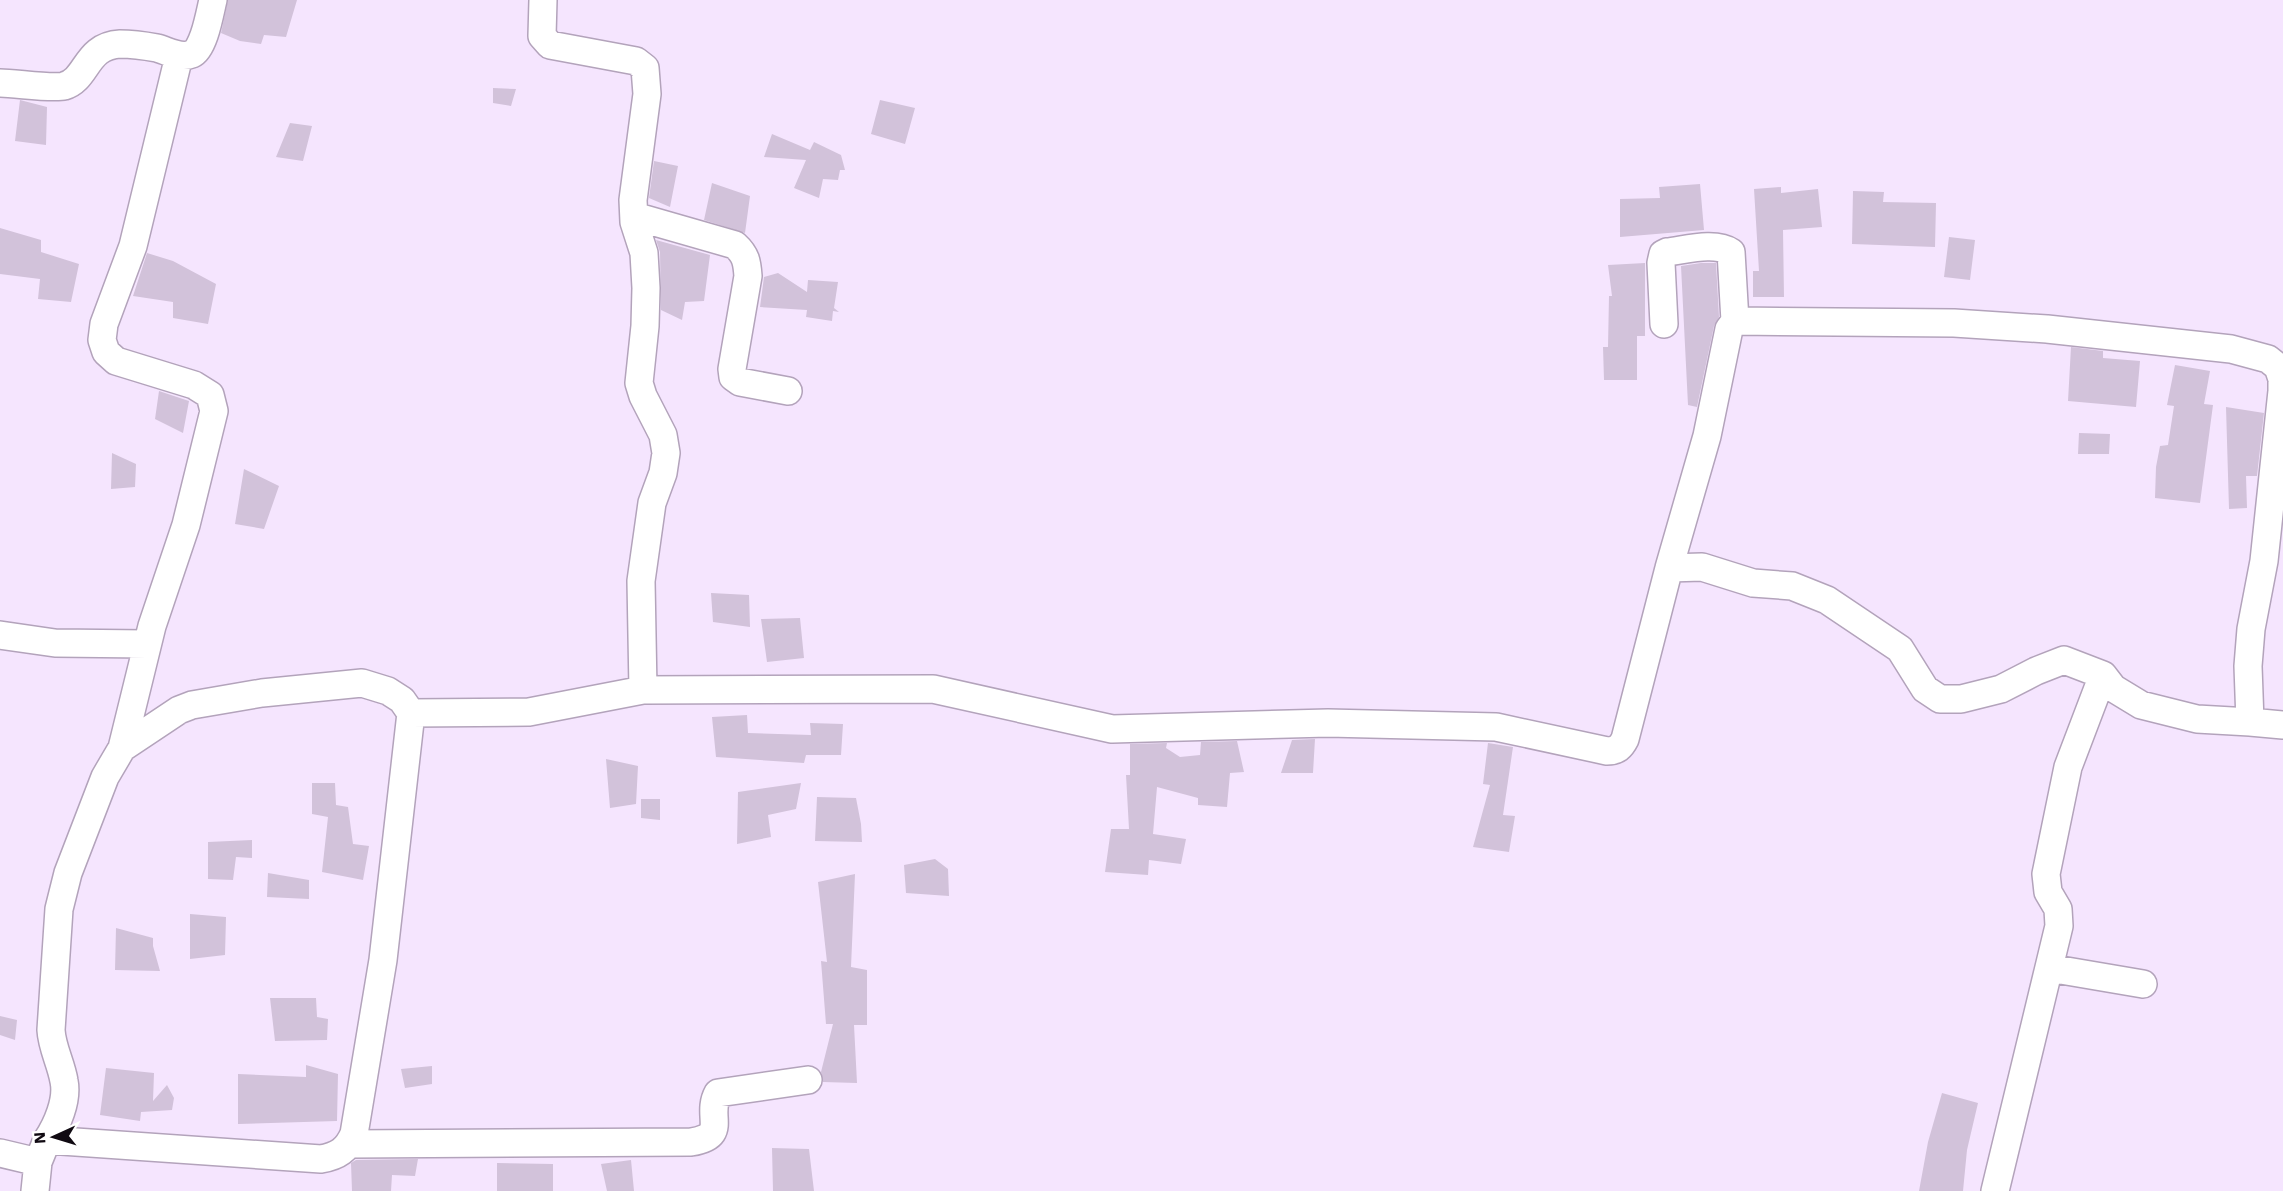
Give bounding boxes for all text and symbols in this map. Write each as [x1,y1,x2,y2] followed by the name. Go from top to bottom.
[24,1107,84,1167] north arrow
[30,1131,49,1145] text: N

